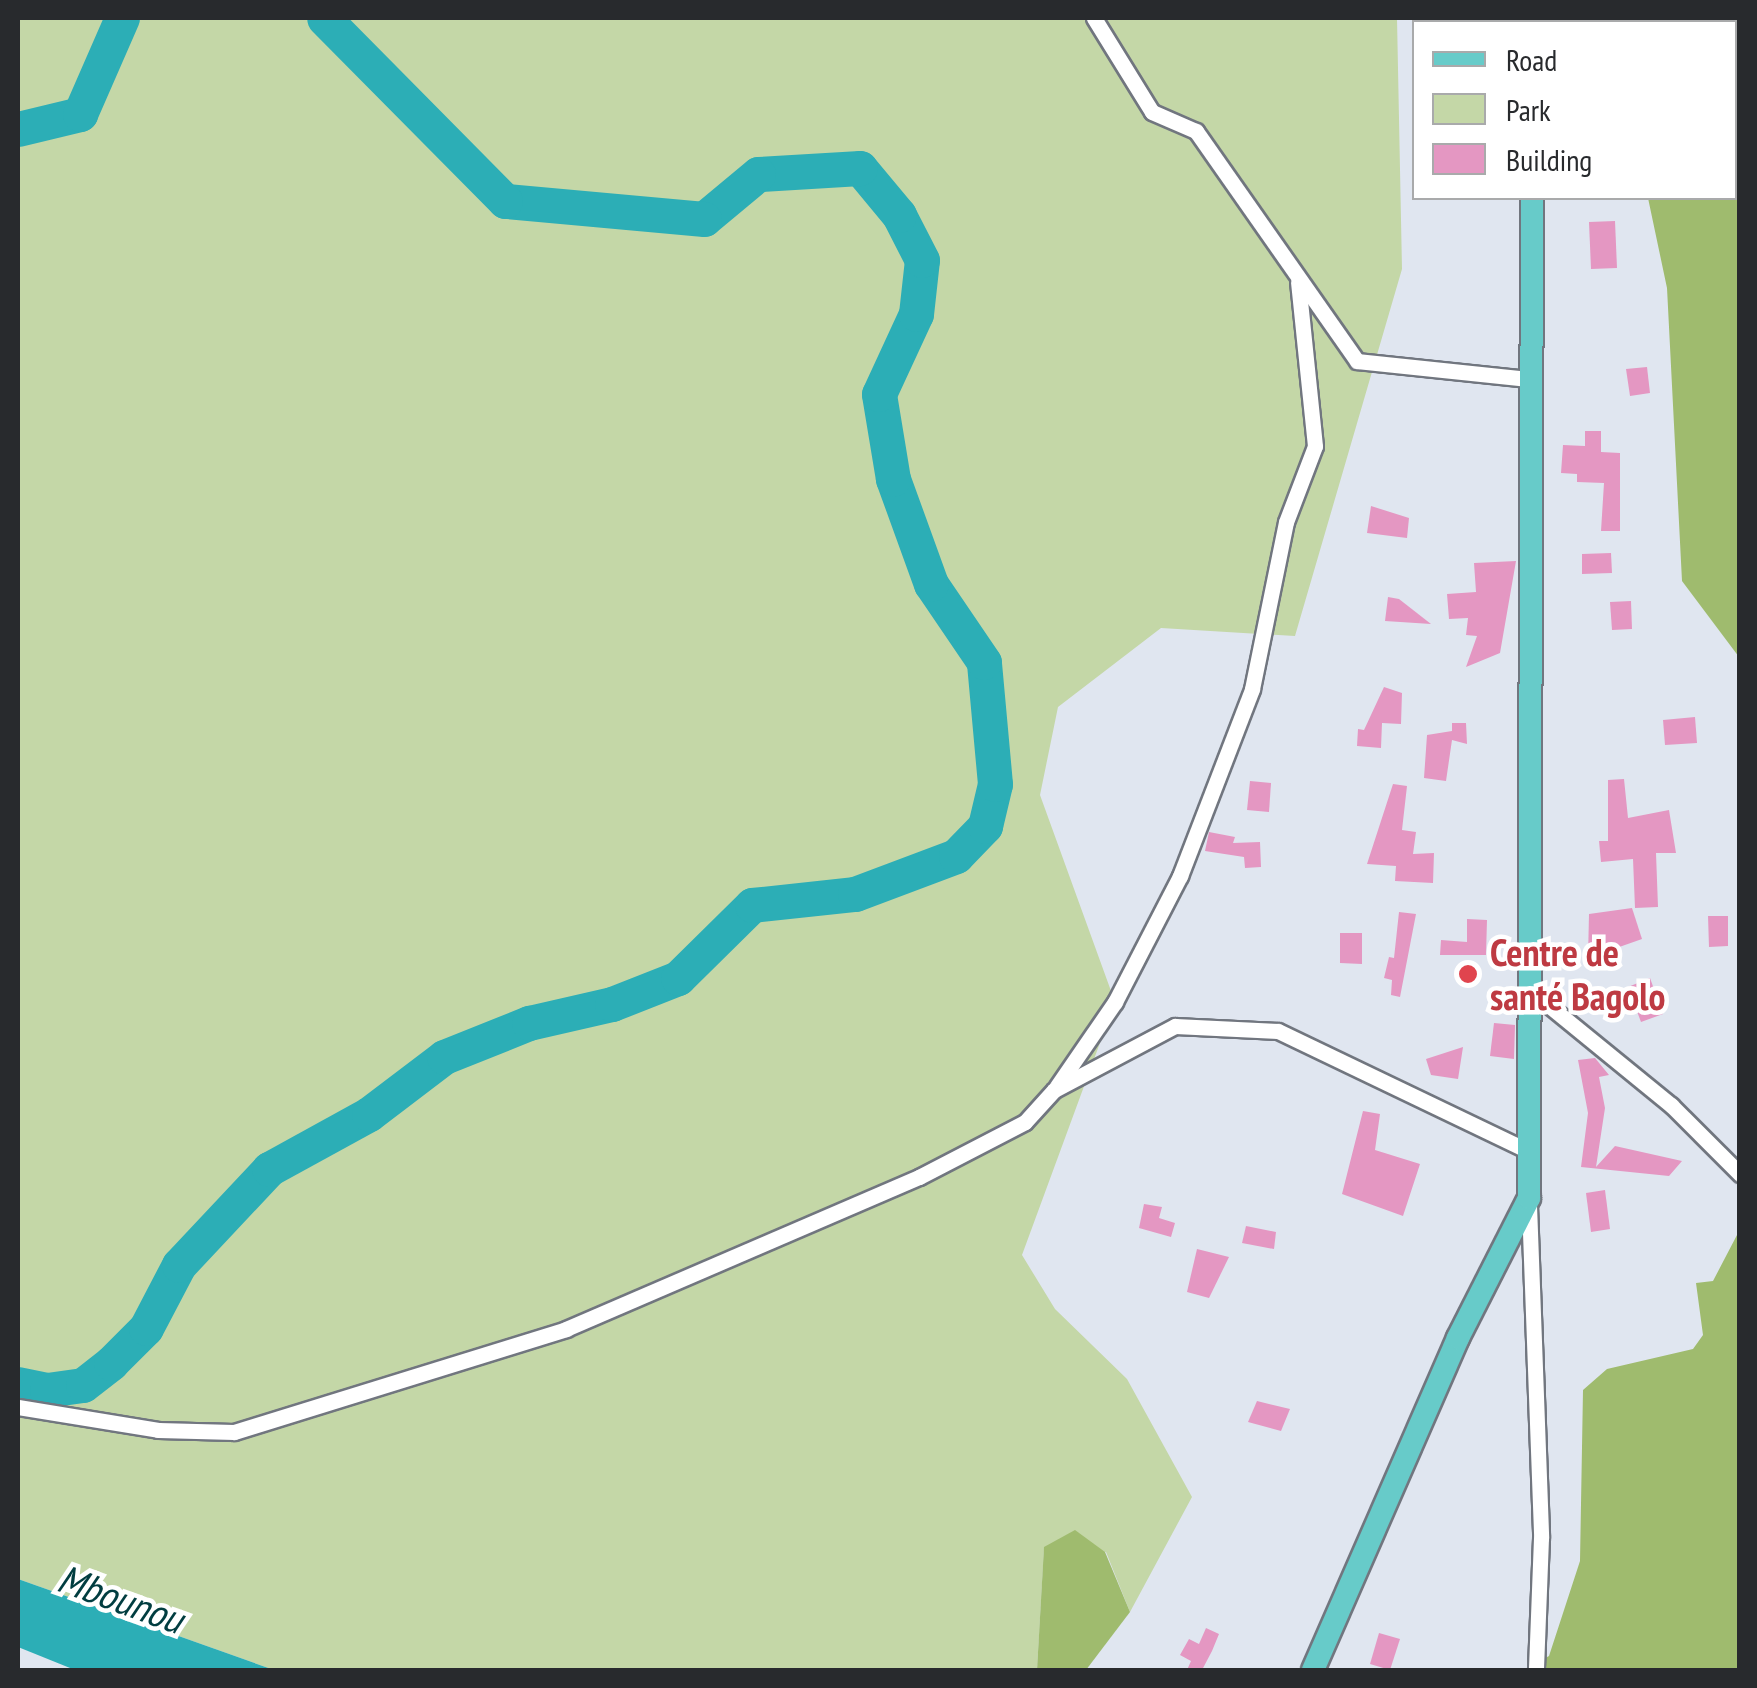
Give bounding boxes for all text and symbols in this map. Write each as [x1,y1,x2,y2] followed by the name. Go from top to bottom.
[1412,20,1737,200] legend
[1506,40,1557,79] text: Road
[1506,90,1551,129] text: Park
[1506,140,1592,179] text: Building
[1490,929,1665,1018] place label: Centre de santé Bagolo
[1455,961,1481,987] marker: Centre de santé Bagolo
[52,1553,190,1643] water label: Mbounou

